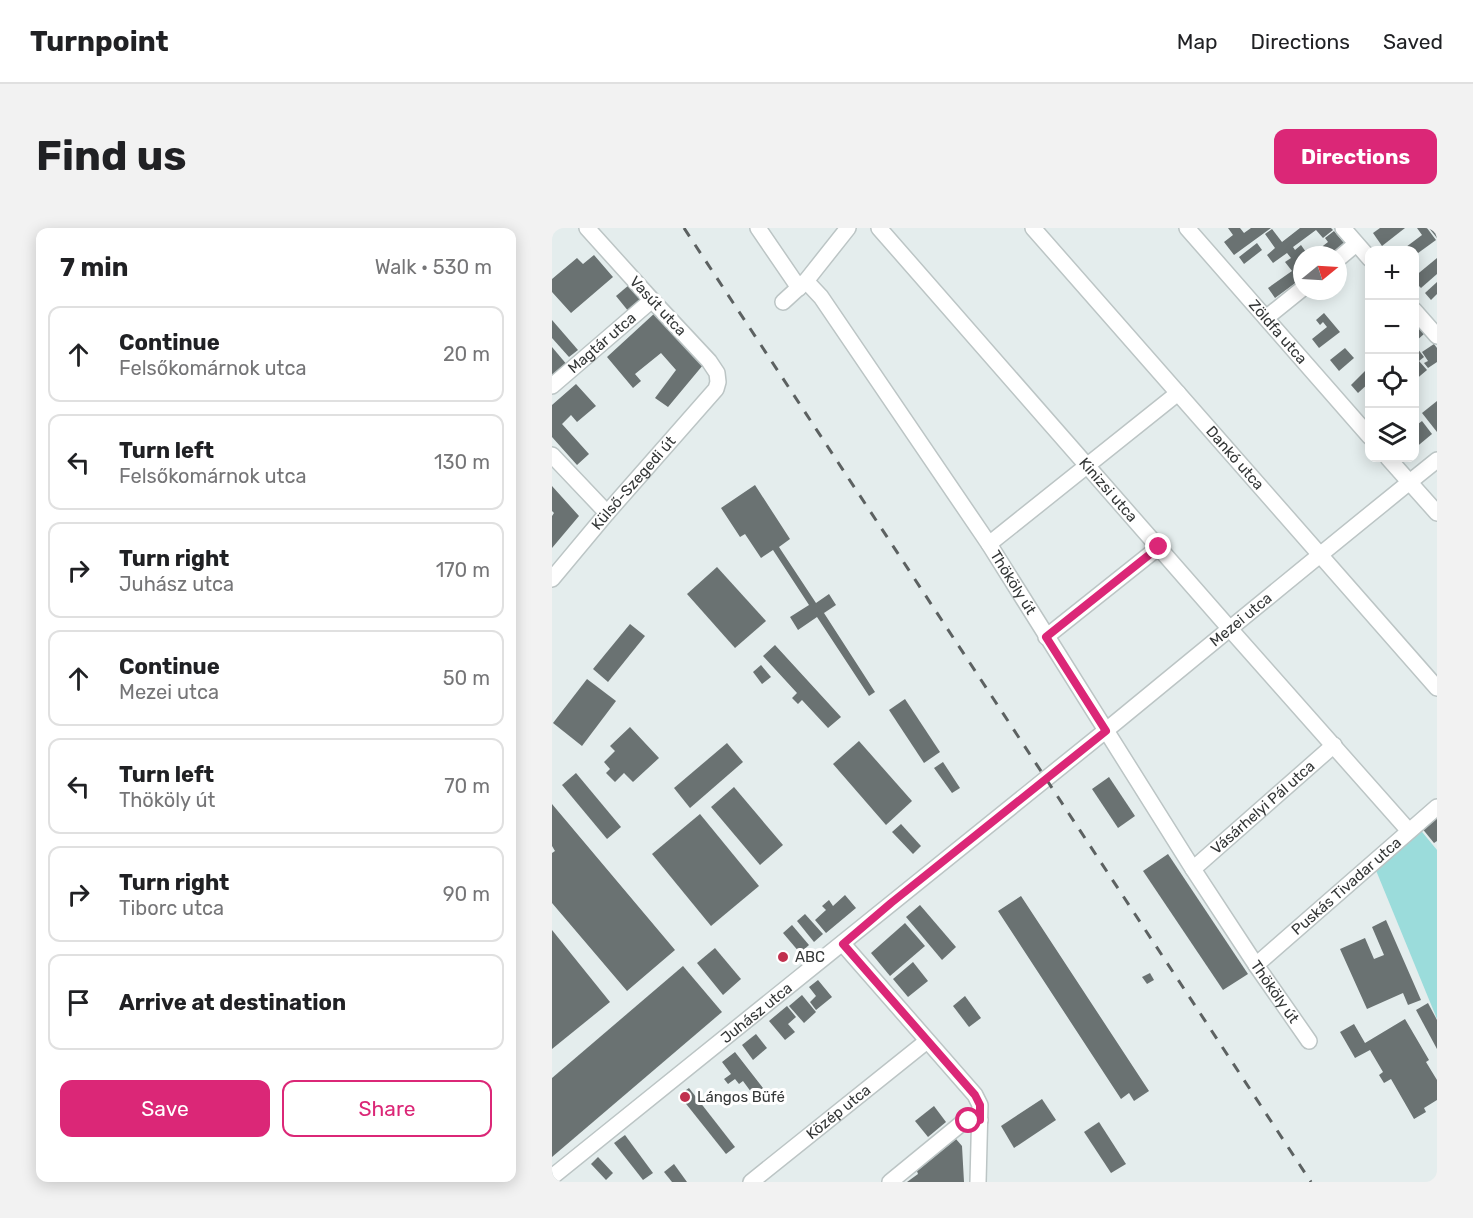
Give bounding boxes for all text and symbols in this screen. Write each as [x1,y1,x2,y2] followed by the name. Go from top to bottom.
[30,25,169,58] text: Turnpoint
[1177,29,1218,54] text: Map
[1251,29,1350,54] text: Directions
[1383,29,1443,54] text: Saved
[1274,129,1437,184] button: Directions
[36,131,187,181] text: Find us
[1293,246,1347,300] north arrow
[1365,246,1419,462] map controls
[1365,246,1419,300] button: +
[60,252,128,283] text: 7 min
[375,255,492,279] text: Walk · 530 m
[626,272,690,340] street label: Vasút utca
[1245,296,1311,368] street label: Zöldfa utca
[1365,300,1419,354] button: −
[564,309,640,377] street label: Magtár utca
[119,329,220,356] text: Continue
[62,338,95,371] icon: ahead
[443,342,490,366] text: 20 m
[1365,354,1419,408] button: locate
[119,356,307,380] text: Felsőkomárnok utca
[1365,408,1419,462] button: layers
[1202,422,1268,493] street label: Dankó utca
[588,432,679,533] street label: Külső-Szegedi út
[119,437,214,464] text: Turn left
[62,446,95,479] icon: left
[434,450,490,474] text: 130 m
[1075,454,1141,526] street label: Kinizsi utca
[119,464,307,488] text: Felsőkomárnok utca
[1145,533,1171,559] route end
[119,545,229,572] text: Turn right
[986,547,1040,618] street label: Thököly út
[62,554,95,587] icon: right
[436,558,490,582] text: 170 m
[119,572,234,596] text: Juhász utca
[1206,589,1275,650] street label: Mezei utca
[119,653,220,680] text: Continue
[62,662,95,695] icon: ahead
[443,666,490,690] text: 50 m
[119,680,219,704] text: Mezei utca
[1207,757,1318,858] street label: Vásárhelyi Pál utca
[119,761,214,788] text: Turn left
[62,770,95,803] icon: left
[444,774,490,798] text: 70 m
[119,788,215,812] text: Thököly út
[1288,833,1405,939] street label: Puskás Tivadar utca
[119,869,229,896] text: Turn right
[62,878,95,911] icon: right
[443,882,490,906] text: 90 m
[119,896,224,920] text: Tiborc utca
[795,948,825,966] place label: ABC
[776,950,790,964] marker: ABC
[1247,957,1303,1027] street label: Thököly út
[717,979,796,1047] street label: Juhász utca
[62,986,95,1019] icon: arrive
[119,989,346,1016] text: Arrive at destination
[60,1080,270,1137] button: Save
[282,1080,492,1137] button: Share
[803,1081,874,1143] street label: Közép utca
[697,1088,785,1106] place label: Lángos Büfé
[678,1090,692,1104] marker: Lángos Büfé
[955,1107,981,1133] route start

